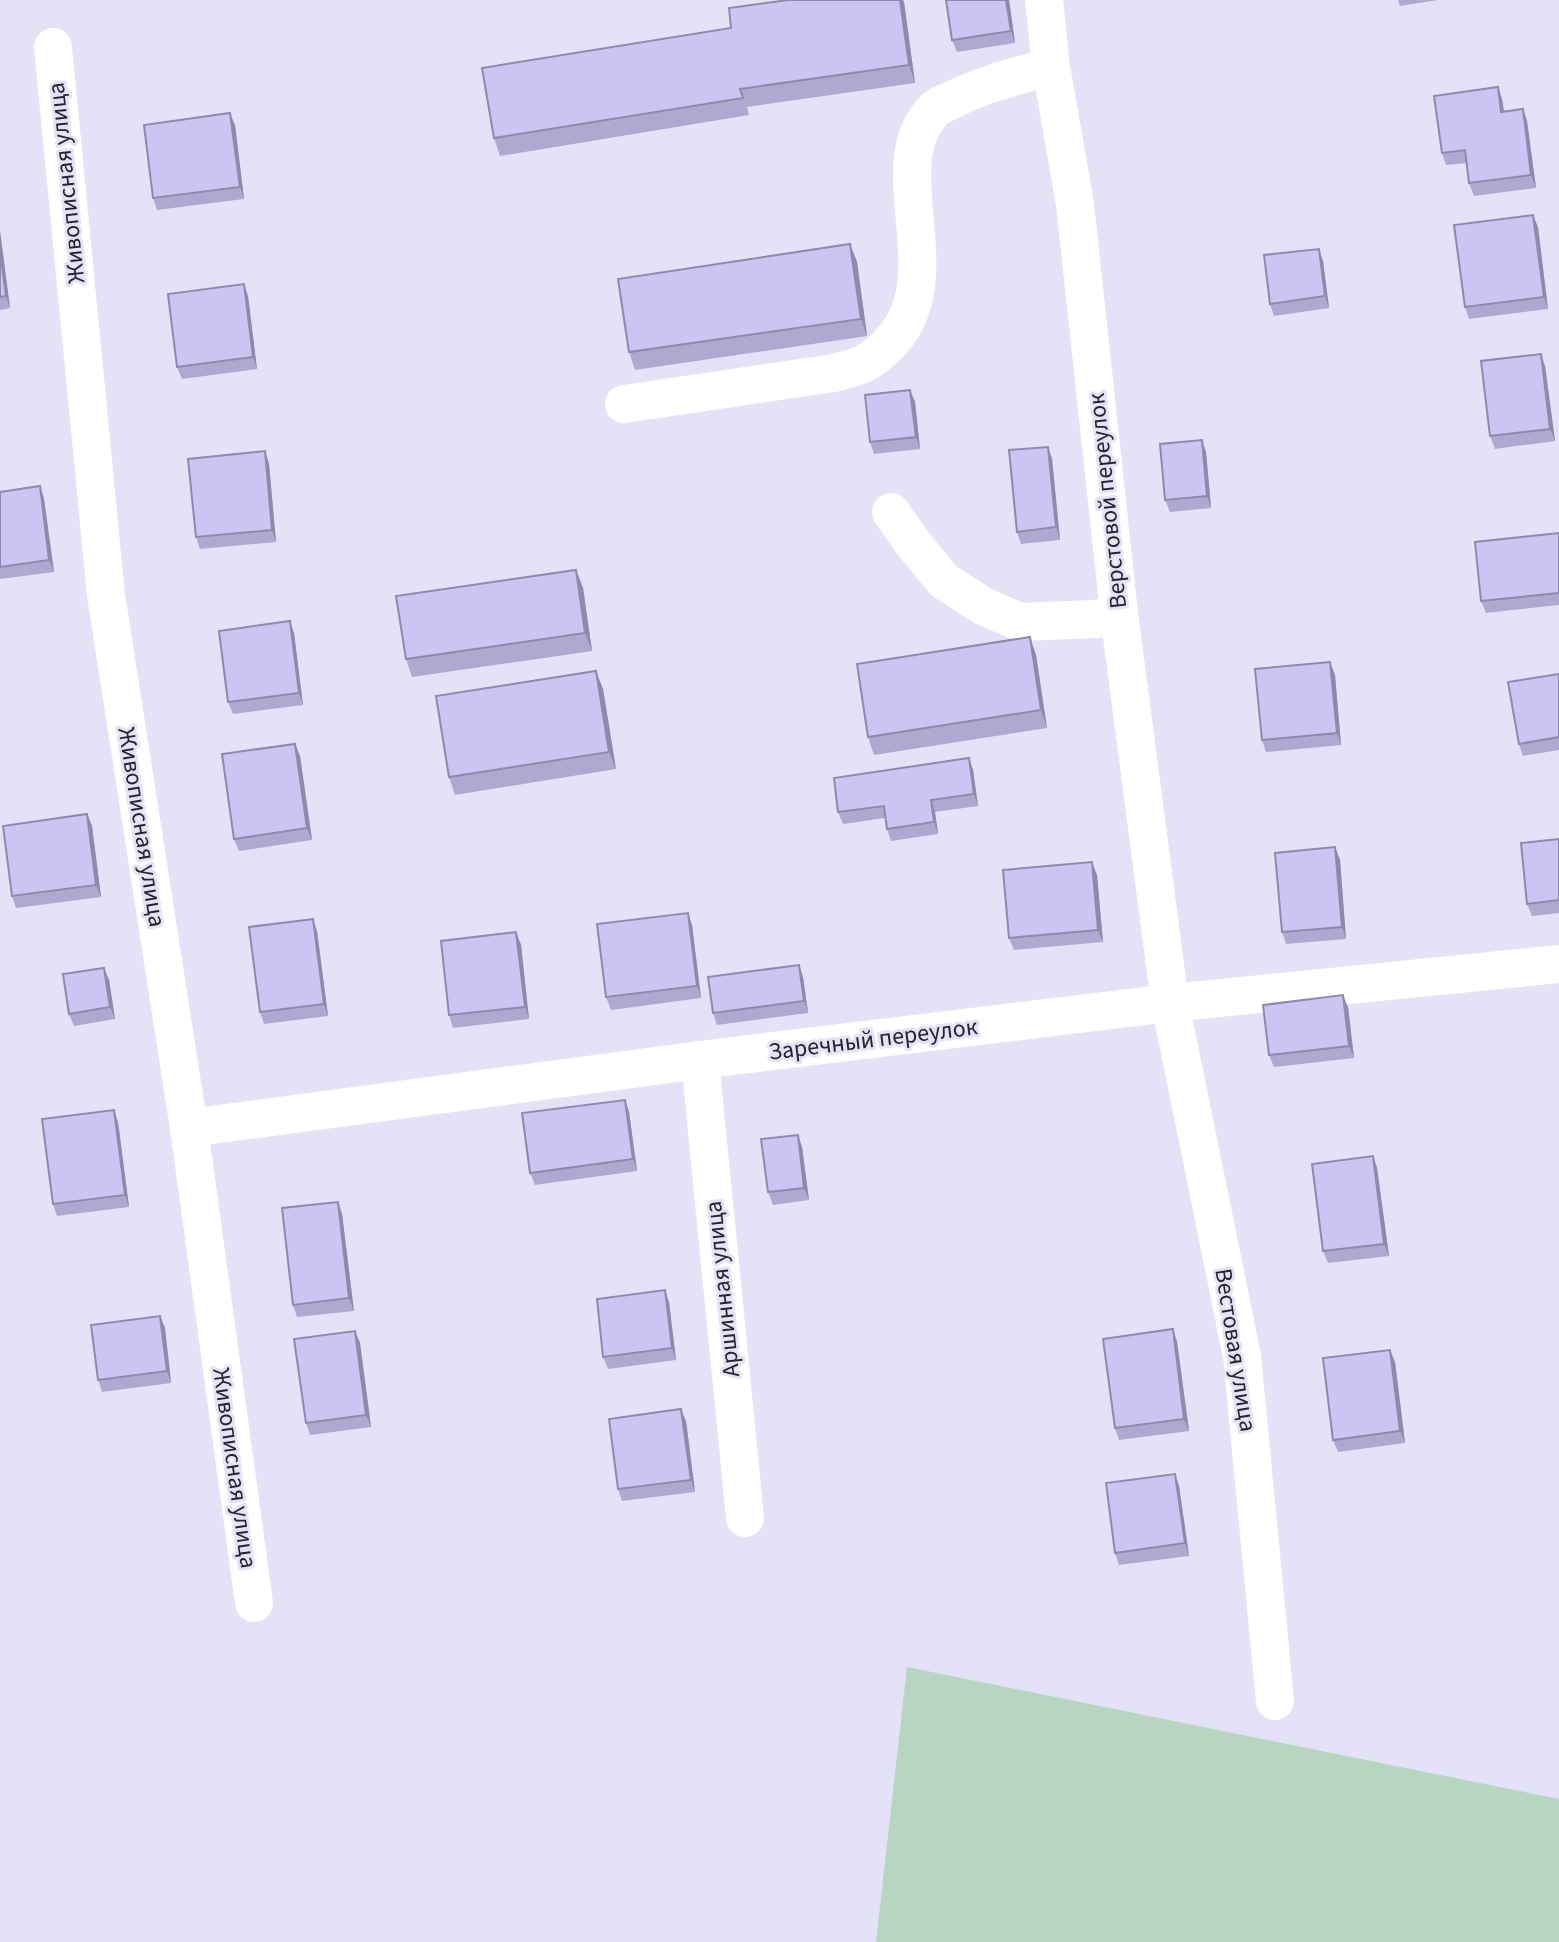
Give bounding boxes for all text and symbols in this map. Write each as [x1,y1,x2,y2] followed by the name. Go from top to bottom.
[39,81,94,285] street label: Живописная улица
[1079,391,1136,610] street label: Верстовой переулок
[108,725,175,930] street label: Живописная улица
[767,1009,980,1070] street label: Заречный переулок
[696,1199,749,1379] street label: Аршинная улица
[1205,1266,1266,1434] street label: Вестовая улица
[203,1366,266,1571] street label: Живописная улица

